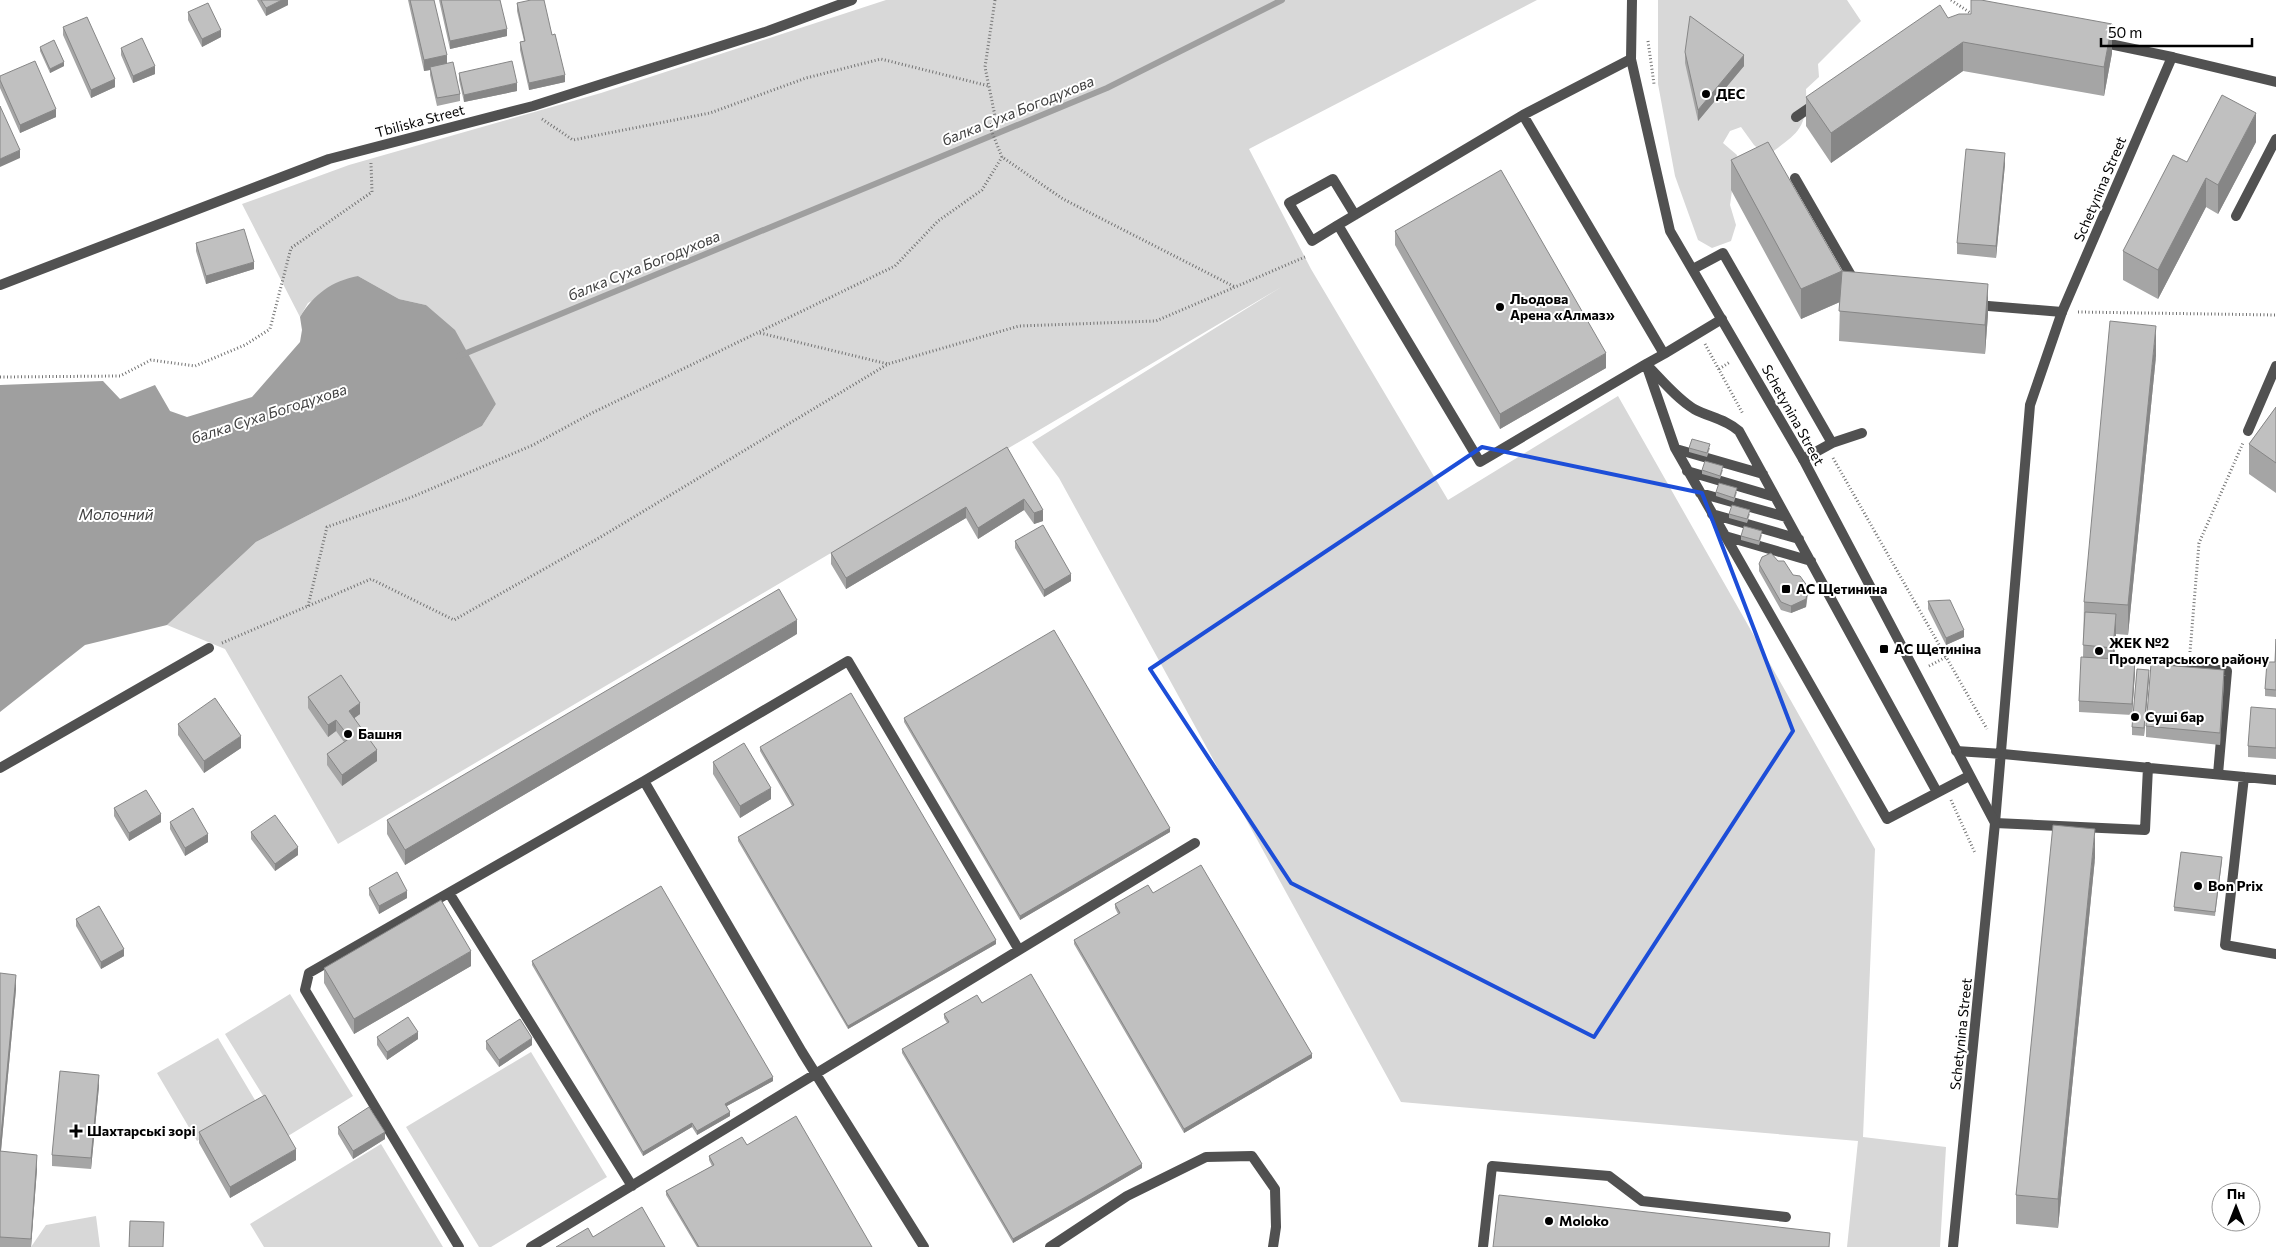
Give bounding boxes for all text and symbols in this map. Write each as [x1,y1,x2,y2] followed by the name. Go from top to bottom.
[2101,15,2252,47] scale bar
[2108,23,2142,41] text: 50 m
[939,71,1097,149] water label: балка Суха Богодухова
[1716,85,1745,102] place label: ДЕС
[1700,88,1712,100] marker: ДЕС
[373,100,467,141] street label: Tbiliska Street
[2070,133,2129,244] street label: Schetynina Street
[565,226,723,304] water label: балка Суха Богодухова
[1510,290,1615,323] place label: Льодова Арена «Алмаз»
[1494,301,1506,313] marker: Льодова Арена «Алмаз»
[1759,361,1828,468] street label: Schetynina Street
[189,379,349,447] water label: балка Суха Богодухова
[79,505,154,523] water label: Молочний
[1796,580,1887,597] place label: АС Щетинина
[1780,583,1792,595] marker: АС Щетинина
[2109,634,2270,667] place label: ЖЕК №2 Пролетарського району
[1894,640,1981,657] place label: АС Щетиніна
[1878,643,1890,655] marker: АС Щетиніна
[2093,645,2105,657] marker: ЖЕК №2 Пролетарського району
[2145,708,2204,725] place label: Суші бар
[2129,711,2141,723] marker: Суші бар
[358,725,402,742] place label: Башня
[342,728,354,740] marker: Башня
[2208,877,2263,894] place label: Bon Prix
[2192,880,2204,892] marker: Bon Prix
[1946,977,1975,1091] street label: Schetynina Street
[87,1122,196,1139] place label: Шахтарські зорі
[69,1124,83,1138] marker: Шахтарські зорі
[2211,1182,2261,1232] north arrow
[2227,1185,2245,1202] text: Пн
[1559,1212,1609,1229] place label: Moloko
[1543,1215,1555,1227] marker: Moloko

